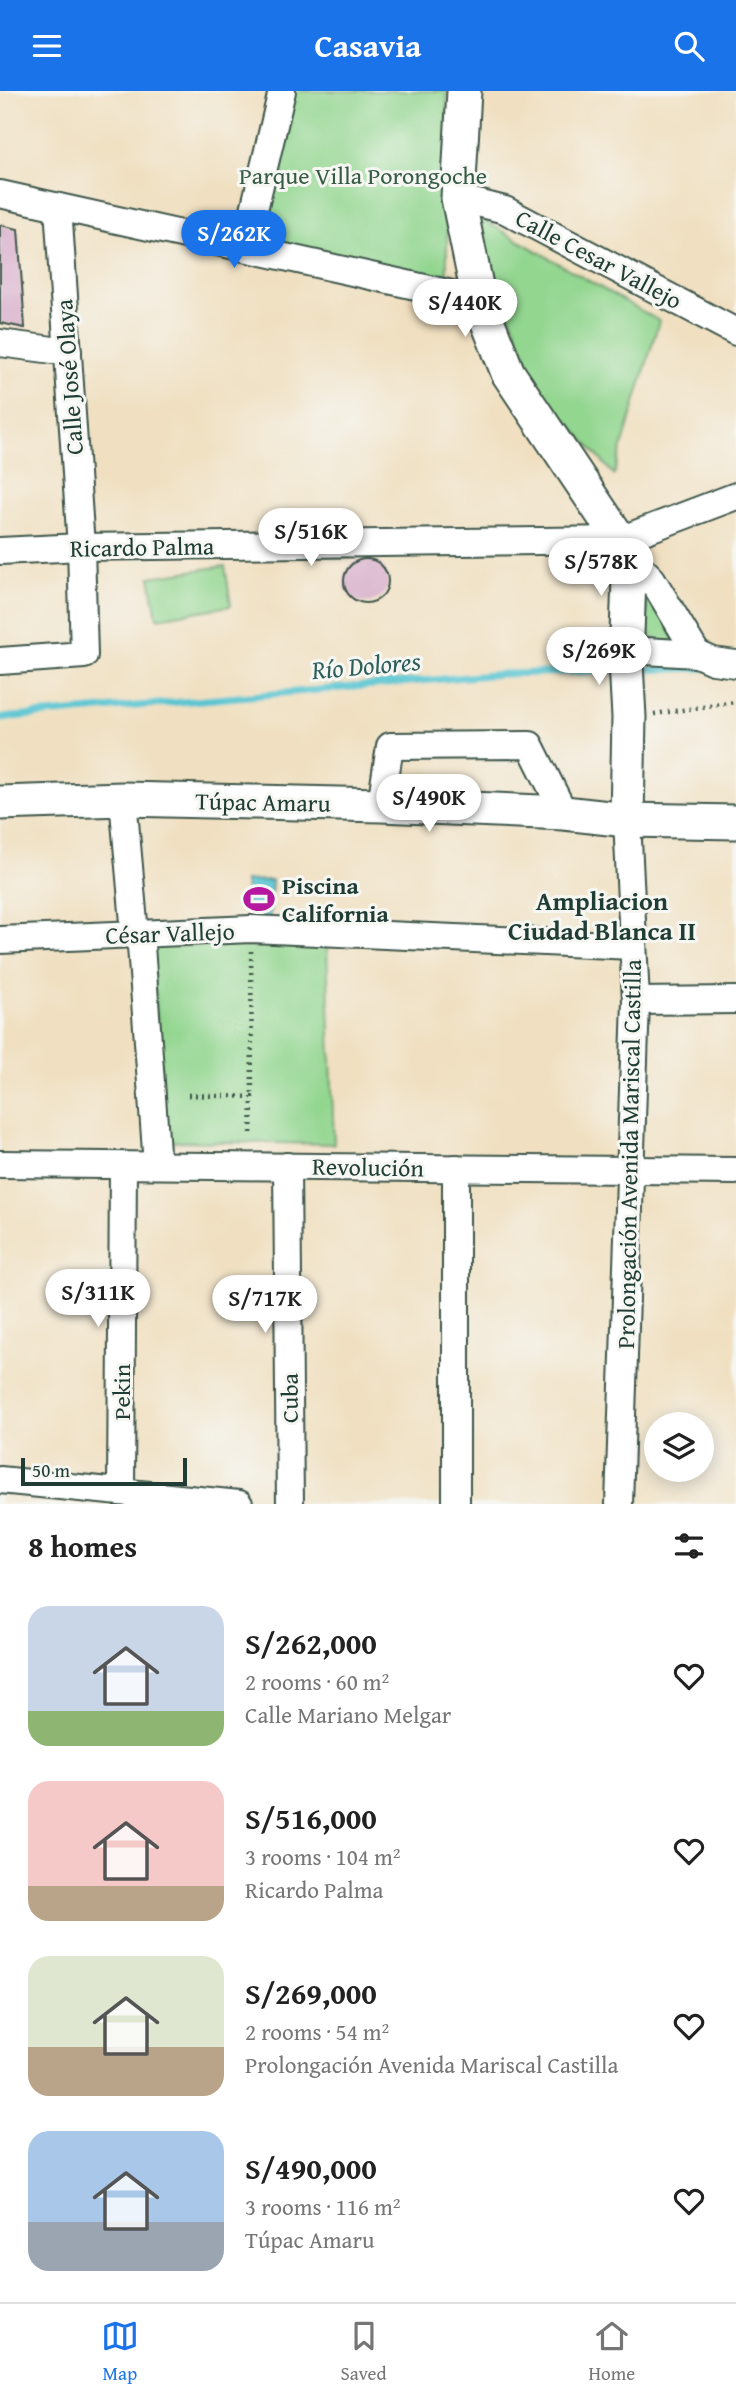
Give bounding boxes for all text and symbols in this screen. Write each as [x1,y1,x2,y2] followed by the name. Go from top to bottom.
[315,22,421,69] text: Casavia
[28,27,66,65] icon: menu
[670,27,708,65] icon: search
[239,158,487,193] park label: Parque Villa Porongoche
[510,200,688,318] street label: Calle Cesar Vallejo
[177,211,291,270] pin: S/262K
[197,216,271,249] text: S/262K
[408,279,522,339] pin: S/440K
[428,285,502,318] text: S/440K
[46,297,92,456] street label: Calle José Olaya
[254,509,368,568] pin: S/516K
[274,514,348,547] text: S/516K
[69,528,215,566] street label: Ricardo Palma
[544,539,658,598] pin: S/578K
[564,544,638,577] text: S/578K
[542,627,656,687] pin: S/269K
[562,633,636,666] text: S/269K
[309,641,423,689] water label: Río Dolores
[372,775,486,834] pin: S/490K
[392,780,466,813] text: S/490K
[195,783,331,821] street label: Túpac Amaru
[282,868,390,931] place label: Piscina California
[508,881,696,950] district label: Ampliacion Ciudad Blanca II
[242,882,276,916] sports icon: Piscina California
[105,913,235,953] street label: César Vallejo
[608,958,650,1349] street label: Prolongación Avenida Mariscal Castilla
[312,1149,425,1185] street label: Revolución
[41,1269,155,1329] pin: S/311K
[61,1275,135,1308] text: S/311K
[208,1275,322,1335] pin: S/717K
[228,1281,302,1314] text: S/717K
[104,1363,139,1420] street label: Pekin
[272,1372,307,1423] street label: Cuba
[644,1412,714,1482] map controls
[644,1412,714,1482] button: layers
[21,1455,187,1487] scale bar
[32,1456,70,1484] text: 50 m
[28,1524,137,1568] text: 8 homes
[670,1527,708,1565] icon: filters
[245,1621,377,1665] text: S/262,000
[84,1634,168,1718] icon: home
[670,1657,708,1695] icon: heart
[245,1665,389,1698] text: 2 rooms · 60 m²
[245,1698,451,1731] text: Calle Mariano Melgar
[245,1796,377,1840] text: S/516,000
[84,1809,168,1893] icon: home
[670,1832,708,1870] icon: heart
[245,1840,400,1873] text: 3 rooms · 104 m²
[245,1873,383,1906] text: Ricardo Palma
[245,1971,377,2015] text: S/269,000
[84,1984,168,2068] icon: home
[670,2007,708,2045] icon: heart
[245,2015,389,2048] text: 2 rooms · 54 m²
[245,2048,618,2081] text: Prolongación Avenida Mariscal Castilla
[245,2146,377,2190] text: S/490,000
[84,2159,168,2243] icon: home
[670,2182,708,2220] icon: heart
[245,2190,400,2223] text: 3 rooms · 116 m²
[245,2223,374,2256] text: Túpac Amaru
[101,2317,139,2387] tab: Map
[341,2317,387,2387] tab: Saved
[588,2317,635,2387] tab: Home

